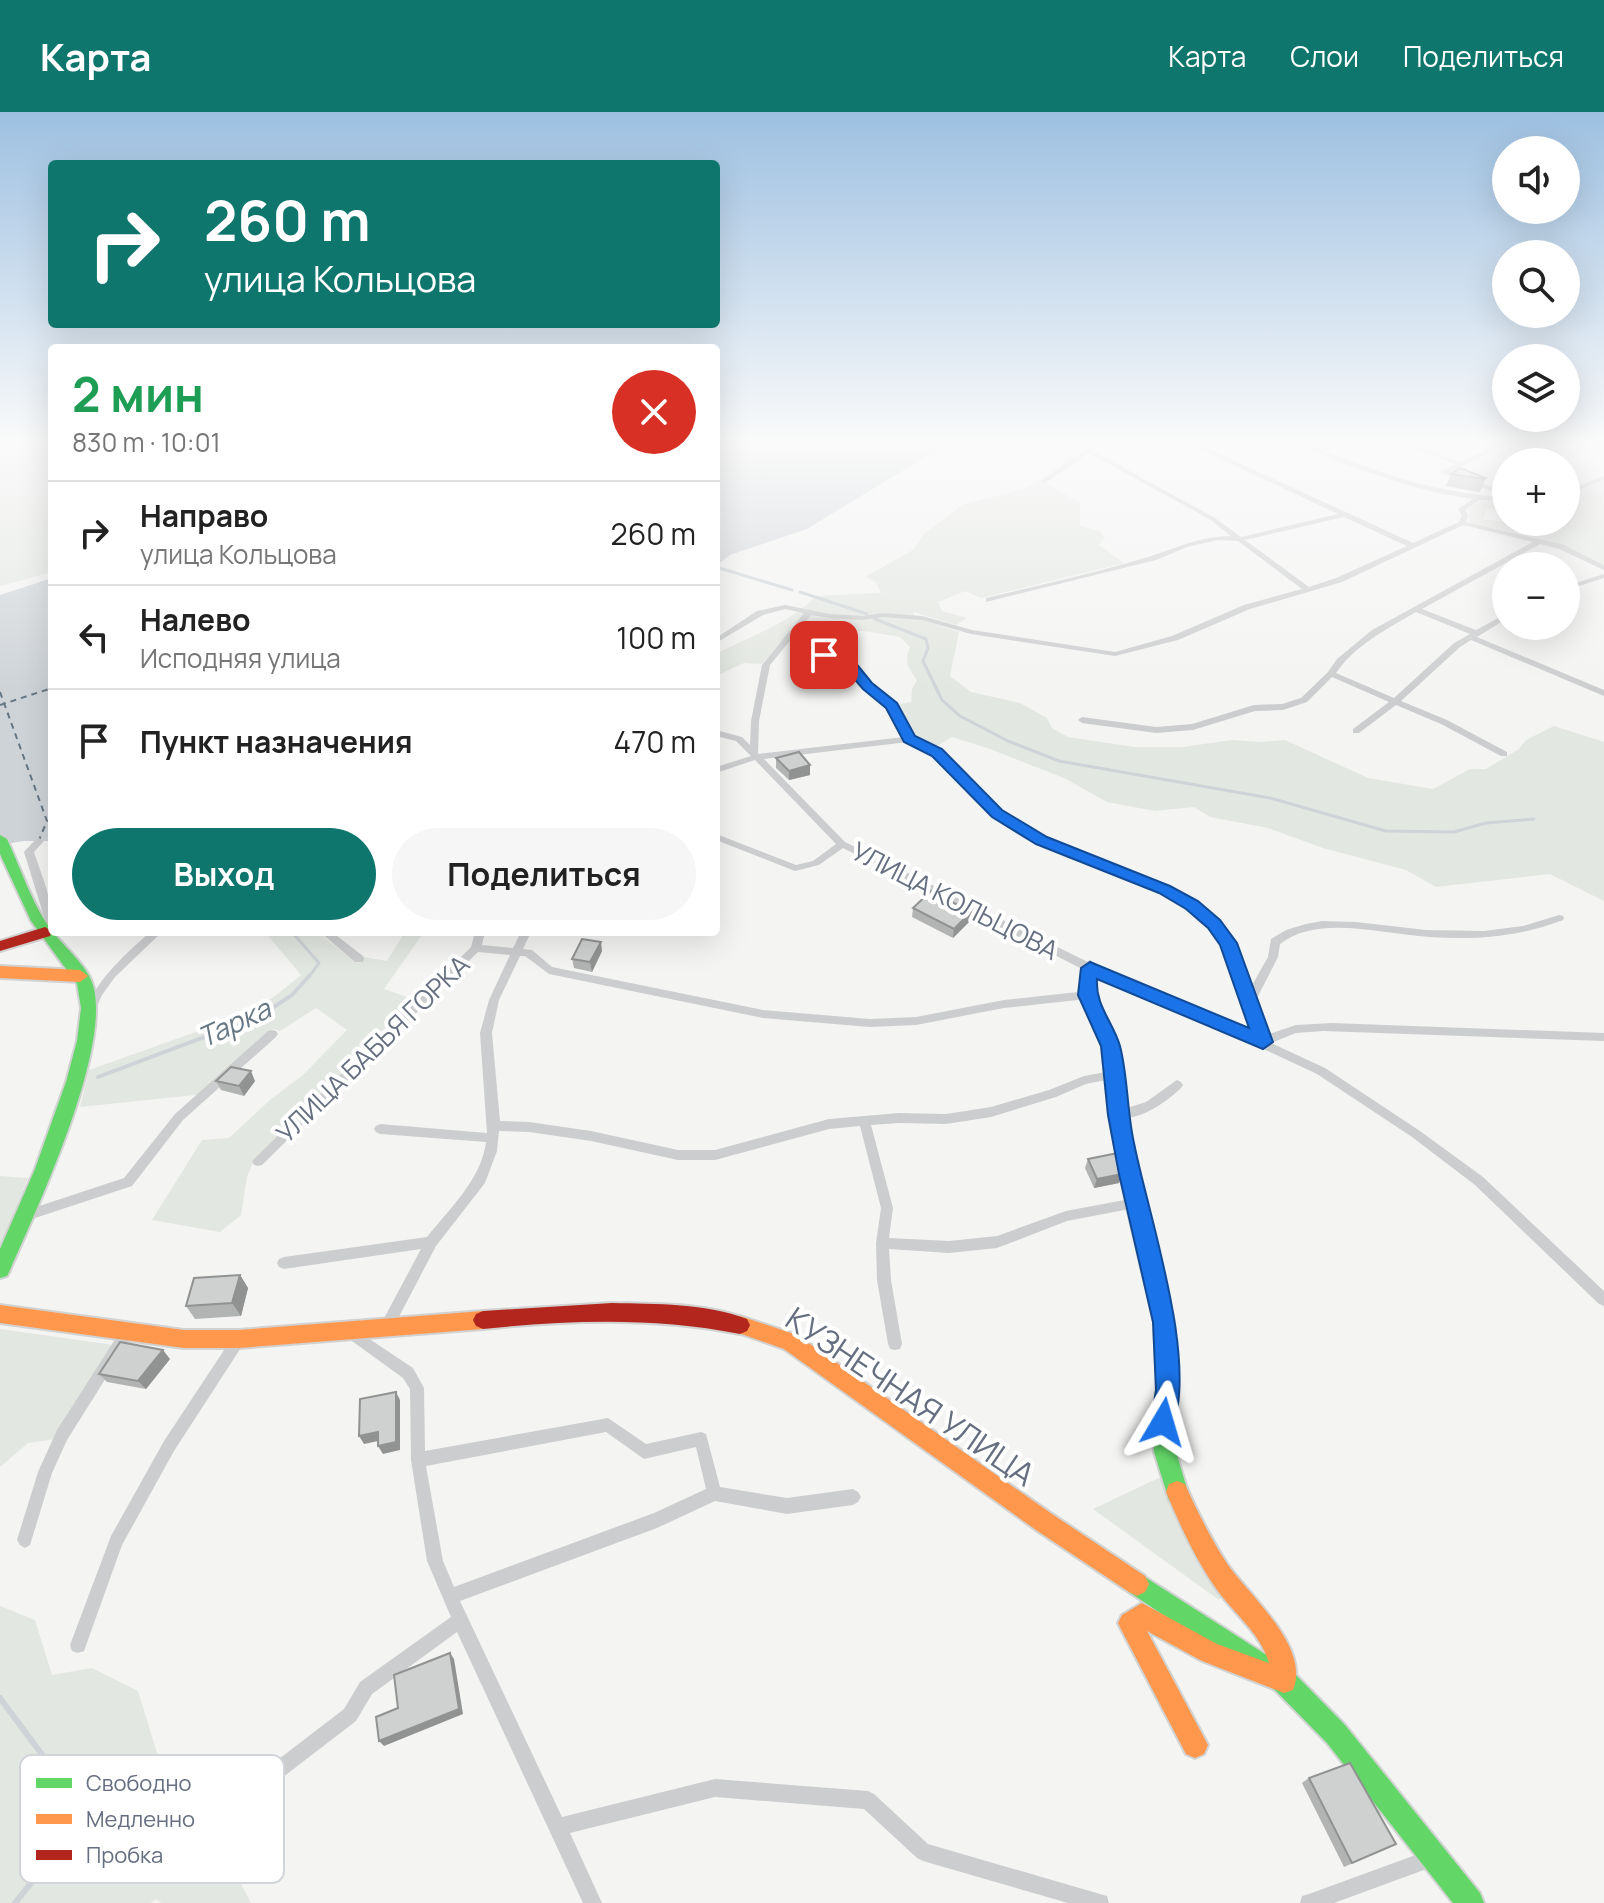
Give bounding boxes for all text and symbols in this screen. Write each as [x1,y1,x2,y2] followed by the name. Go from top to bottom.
[40,30,152,82] text: Карта
[1168,37,1246,75] text: Карта
[1290,37,1359,75] text: Слои
[1403,37,1564,75] text: Поделиться
[1492,136,1580,640] map controls
[1492,136,1580,224] button: sound
[204,181,371,258] text: 260 m
[72,192,176,296] icon: right
[1492,240,1580,328] button: search
[204,254,476,303] text: улица Кольцова
[1492,344,1580,432] button: layers
[72,361,204,426] text: 2 мин
[612,370,696,454] button: close
[72,424,221,460] text: 830 m · 10:01
[1492,448,1580,536] button: +
[140,495,268,536] text: Направо
[72,511,116,555] icon: right
[611,513,696,554] text: 260 m
[140,536,337,572] text: улица Кольцова
[1492,552,1580,640] button: −
[140,599,250,640] text: Налево
[72,615,116,659] icon: left
[616,617,696,658] text: 100 m
[790,621,858,689] pin
[802,633,846,677] icon: arrive
[140,640,341,676] text: Исподняя улица
[72,719,116,763] icon: arrive
[140,721,413,762] text: Пункт назначения
[614,721,696,762] text: 470 m
[72,828,376,920] button: Выход
[392,828,696,920] button: Поделиться
[846,832,1065,968] street label: УЛИЦА КОЛЬЦОВА
[268,946,477,1150] street label: УЛИЦА БАБЬЯ ГОРКА
[191,988,277,1055] water label: Тарка
[777,1296,1044,1496] street label: КУЗНЕЧНАЯ УЛИЦА
[1121,1380,1205,1464] position arrow
[20,1755,284,1883] legend
[86,1768,192,1798] text: Свободно
[86,1804,195,1834] text: Медленно
[86,1840,163,1870] text: Пробка

